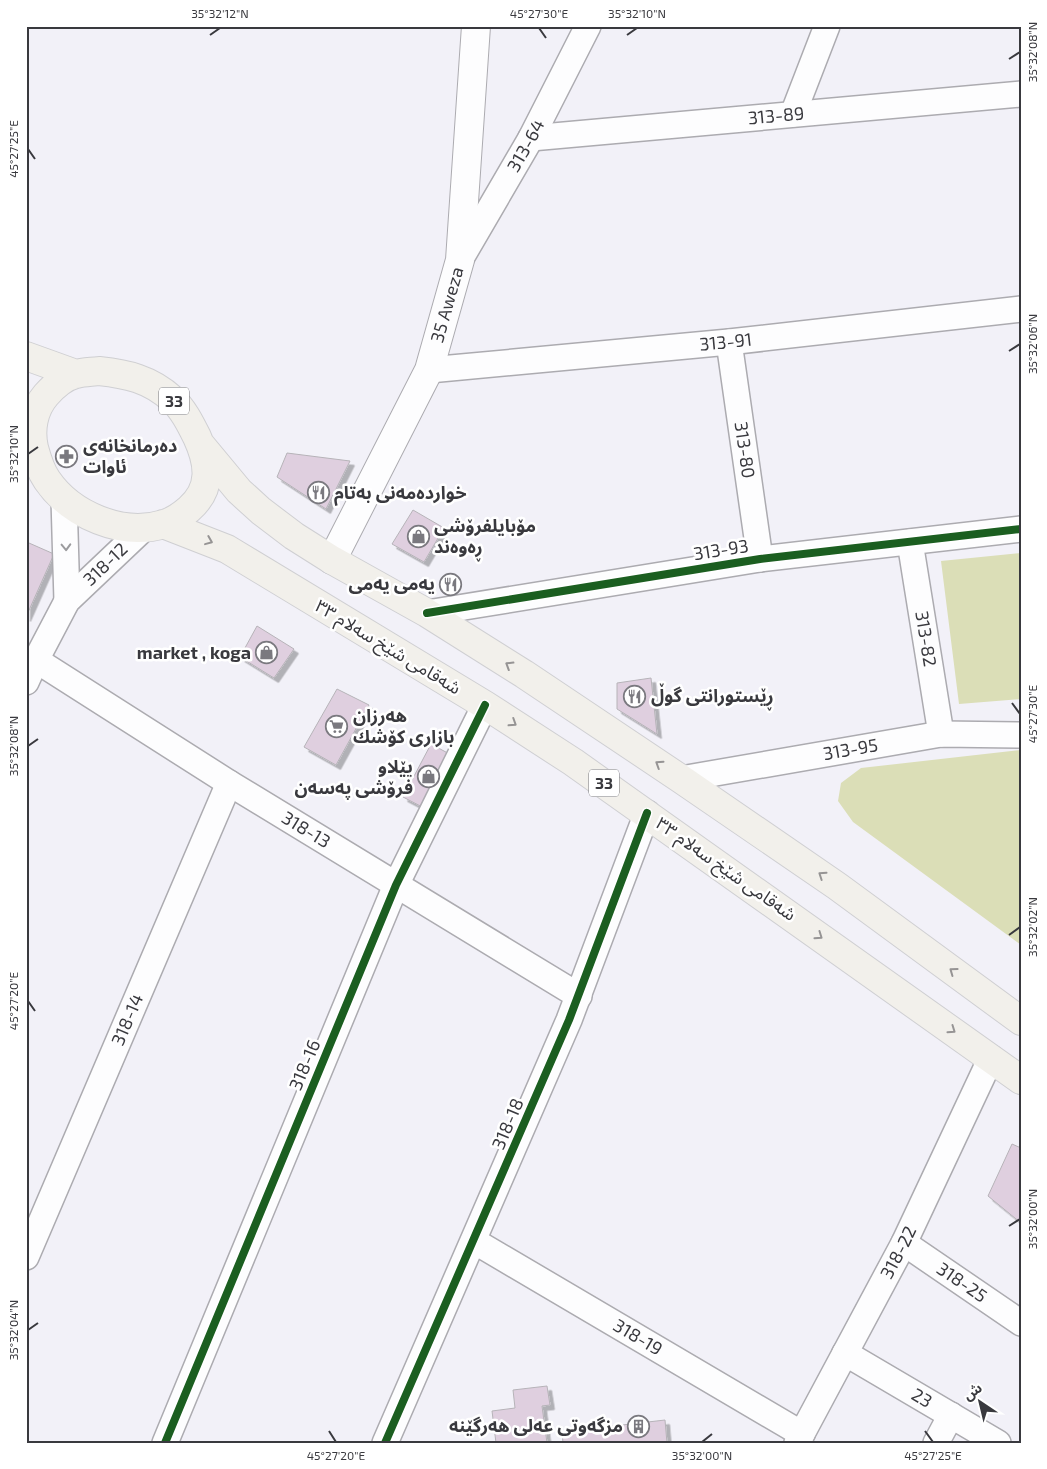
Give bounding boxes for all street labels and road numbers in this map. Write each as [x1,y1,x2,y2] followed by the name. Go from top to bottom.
[747,102,805,128] street label: 313-89
[502,115,549,175] street label: 313-64
[425,264,468,345] street label: 35 Aweza
[698,327,753,355] street label: 313-91
[159,388,189,414] road number: 33
[730,420,760,480] street label: 313-80
[692,534,750,564] street label: 313-93
[78,537,132,590] street label: 318-12
[310,594,465,702] street label: شەقامی شێخ سەلام ٣٣
[911,609,942,668] street label: 313-82
[821,733,879,764] street label: 313-95
[589,770,619,796] road number: 33
[278,806,335,852] street label: 318-13
[650,812,801,928] street label: شەقامی شێخ سەلام ٣٣
[106,990,147,1049] street label: 318-14
[284,1036,325,1093] street label: 318-16
[486,1095,528,1153] street label: 318-18
[875,1222,920,1282] street label: 318-22
[933,1257,992,1307] street label: 318-25
[610,1314,667,1359] street label: 318-19
[908,1383,936,1412] street label: 23

